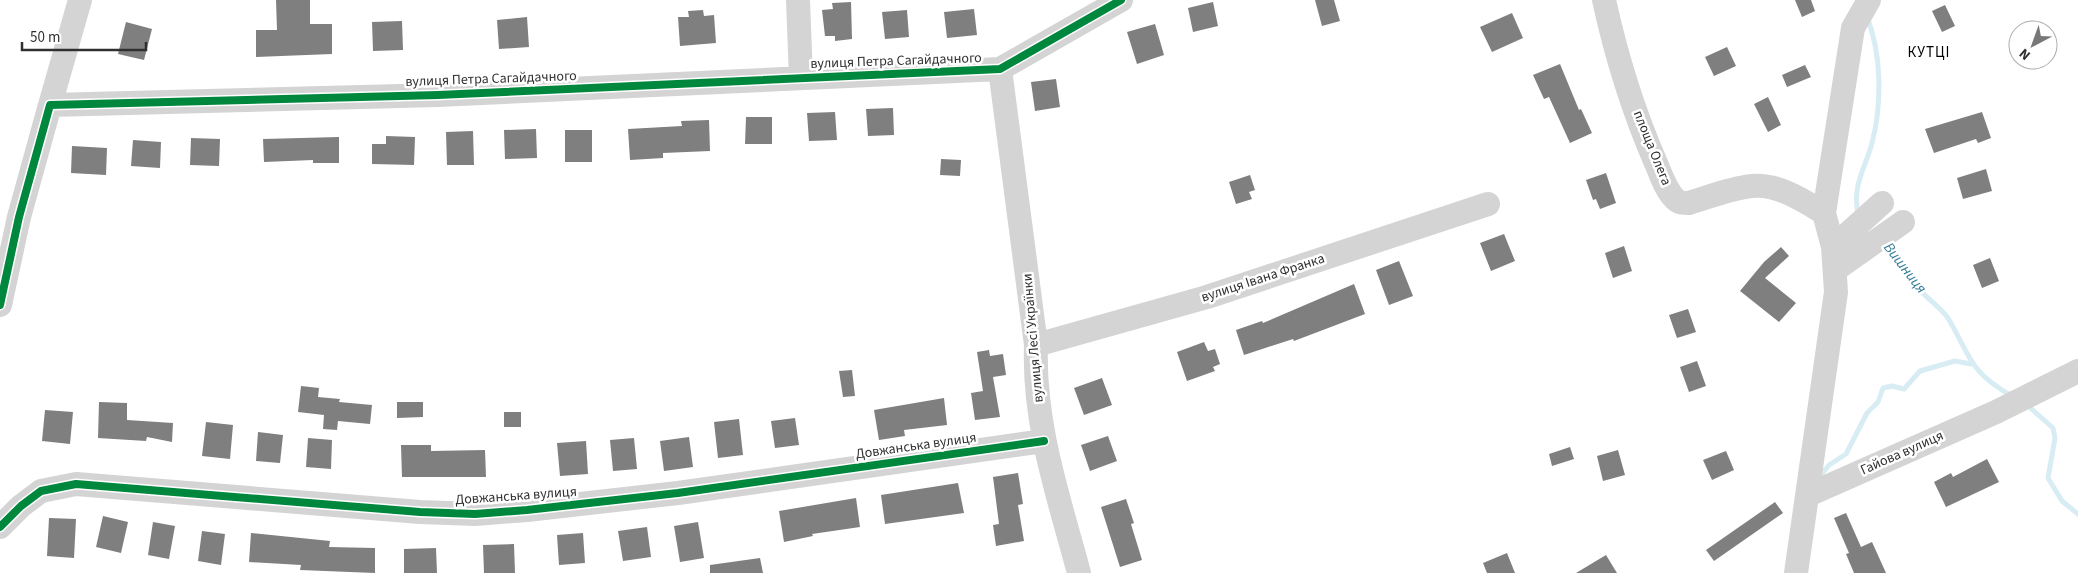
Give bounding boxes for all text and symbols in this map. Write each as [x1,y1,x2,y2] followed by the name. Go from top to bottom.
[22,20,146,52] scale bar
[2008,20,2058,70] north arrow
[30,27,60,48] text: 50 m
[1908,42,1950,63] district label: КУТЦІ
[2015,43,2035,65] text: N
[810,48,982,74] street label: вулиця Петра Сагайдачного
[405,66,577,92] street label: вулиця Петра Сагайдачного
[1628,108,1676,188] street label: площа Олега
[1878,238,1932,298] water label: Вишниця
[1199,249,1327,307] street label: вулиця Івана Франка
[1017,273,1049,403] street label: вулиця Лесі Українки
[1857,426,1947,480] street label: Гайова вулиця
[854,428,978,464] street label: Довжанська вулиця
[454,482,578,510] street label: Довжанська вулиця

